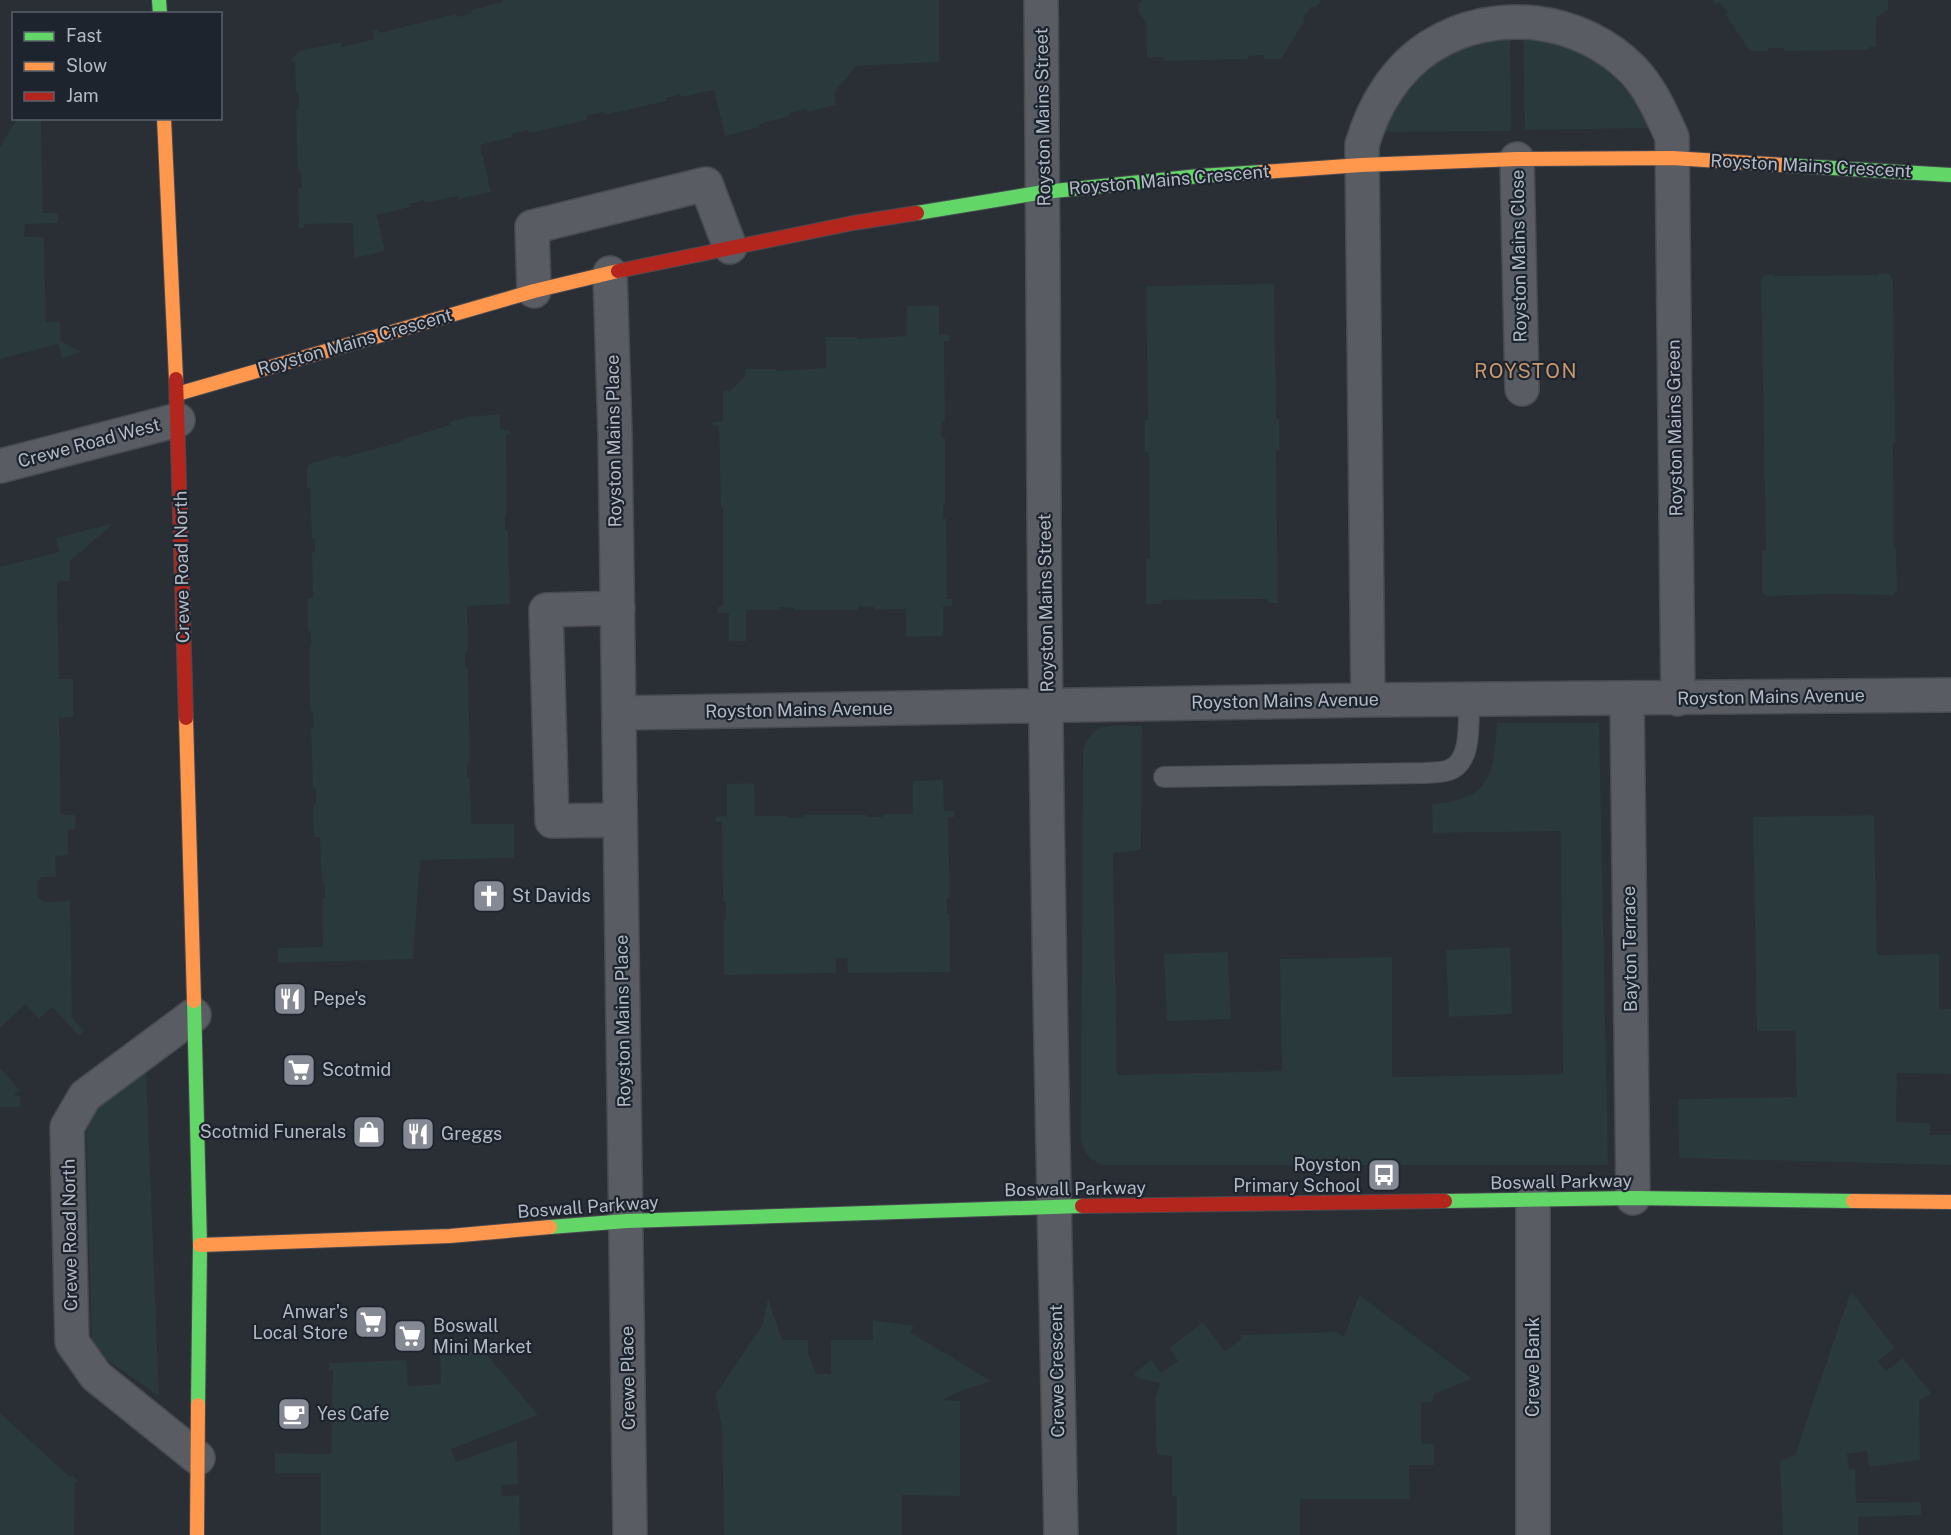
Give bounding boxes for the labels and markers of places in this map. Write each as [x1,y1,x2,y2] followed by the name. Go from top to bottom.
[471,878,507,914] church icon: St Davids
[512,885,591,906] place label: St Davids
[272,981,308,1017] restaurant icon: Pepe's
[313,988,366,1009] place label: Pepe's
[281,1052,317,1088] supermarket icon: Scotmid
[322,1059,391,1080] place label: Scotmid
[351,1114,387,1150] shop icon: Scotmid Funerals
[400,1116,436,1152] restaurant icon: Greggs
[200,1121,346,1142] place label: Scotmid Funerals
[441,1123,502,1144] place label: Greggs
[1233,1154,1361,1196] place label: Royston Primary School
[1366,1157,1402,1193] bus stop icon: Royston Primary School
[253,1301,348,1343] place label: Anwar's Local Store
[353,1304,389,1340] supermarket icon: Anwar's Local Store
[433,1315,532,1357] place label: Boswall Mini Market
[392,1318,428,1354] supermarket icon: Boswall Mini Market
[276,1396,312,1432] cafe icon: Yes Cafe
[317,1403,390,1424] place label: Yes Cafe

